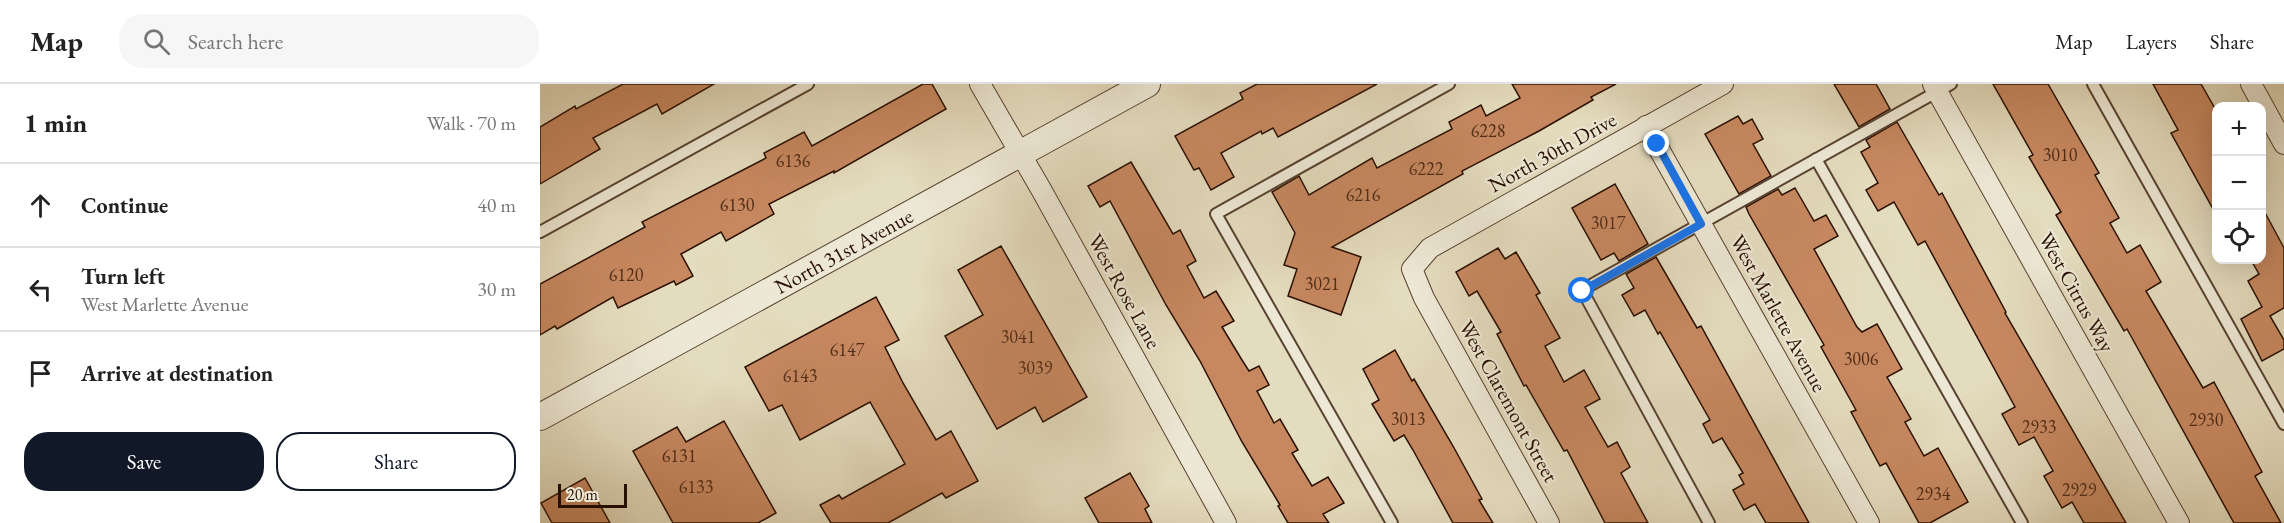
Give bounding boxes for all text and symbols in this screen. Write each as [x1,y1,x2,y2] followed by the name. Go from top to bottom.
[119,14,539,68] search box
[30,23,83,59] text: Map
[140,25,173,58] icon: search
[188,27,283,56] text: Search here
[2055,28,2093,55] text: Map
[2126,28,2177,55] text: Layers
[2210,28,2254,55] text: Share
[2212,102,2266,264] map controls
[2212,102,2266,156] button: +
[24,106,87,140] text: 1 min
[1483,106,1621,198] street label: North 30th Drive
[427,110,516,136] text: Walk · 70 m
[1471,119,1505,142] house number: 6228
[1643,130,1669,156] route end
[2043,143,2078,166] house number: 3010
[776,149,811,172] house number: 6136
[2212,156,2266,210] button: −
[1409,157,1444,180] house number: 6222
[1346,183,1381,206] house number: 6216
[24,189,57,222] icon: ahead
[81,191,168,220] text: Continue
[477,192,516,218] text: 40 m
[720,193,755,216] house number: 6130
[769,202,917,299] street label: North 31st Avenue
[2212,210,2266,264] button: locate
[1591,211,1626,234] house number: 3017
[2033,227,2121,357] street label: West Citrus Way
[1082,229,1168,353] street label: West Rose Lane
[1725,230,1833,396] street label: West Marlette Avenue
[81,262,165,291] text: Turn left
[609,263,644,286] house number: 6120
[1305,272,1339,295] house number: 3021
[24,273,57,306] icon: left
[477,276,516,302] text: 30 m
[1568,277,1594,303] route start
[81,291,249,317] text: West Marlette Avenue
[1453,315,1565,487] street label: West Claremont Street
[1001,325,1035,348] house number: 3041
[830,338,865,361] house number: 6147
[1844,347,1879,370] house number: 3006
[1018,356,1053,379] house number: 3039
[24,357,57,390] icon: arrive
[81,359,273,388] text: Arrive at destination
[783,364,817,387] house number: 6143
[1391,407,1425,430] house number: 3013
[2189,408,2224,431] house number: 2930
[2022,415,2056,438] house number: 2933
[24,432,264,491] button: Save
[276,432,516,491] button: Share
[662,444,696,467] house number: 6131
[679,475,713,498] house number: 6133
[2062,478,2097,501] house number: 2929
[558,481,627,508] scale bar
[1916,482,1951,505] house number: 2934
[567,484,598,505] text: 20 m

